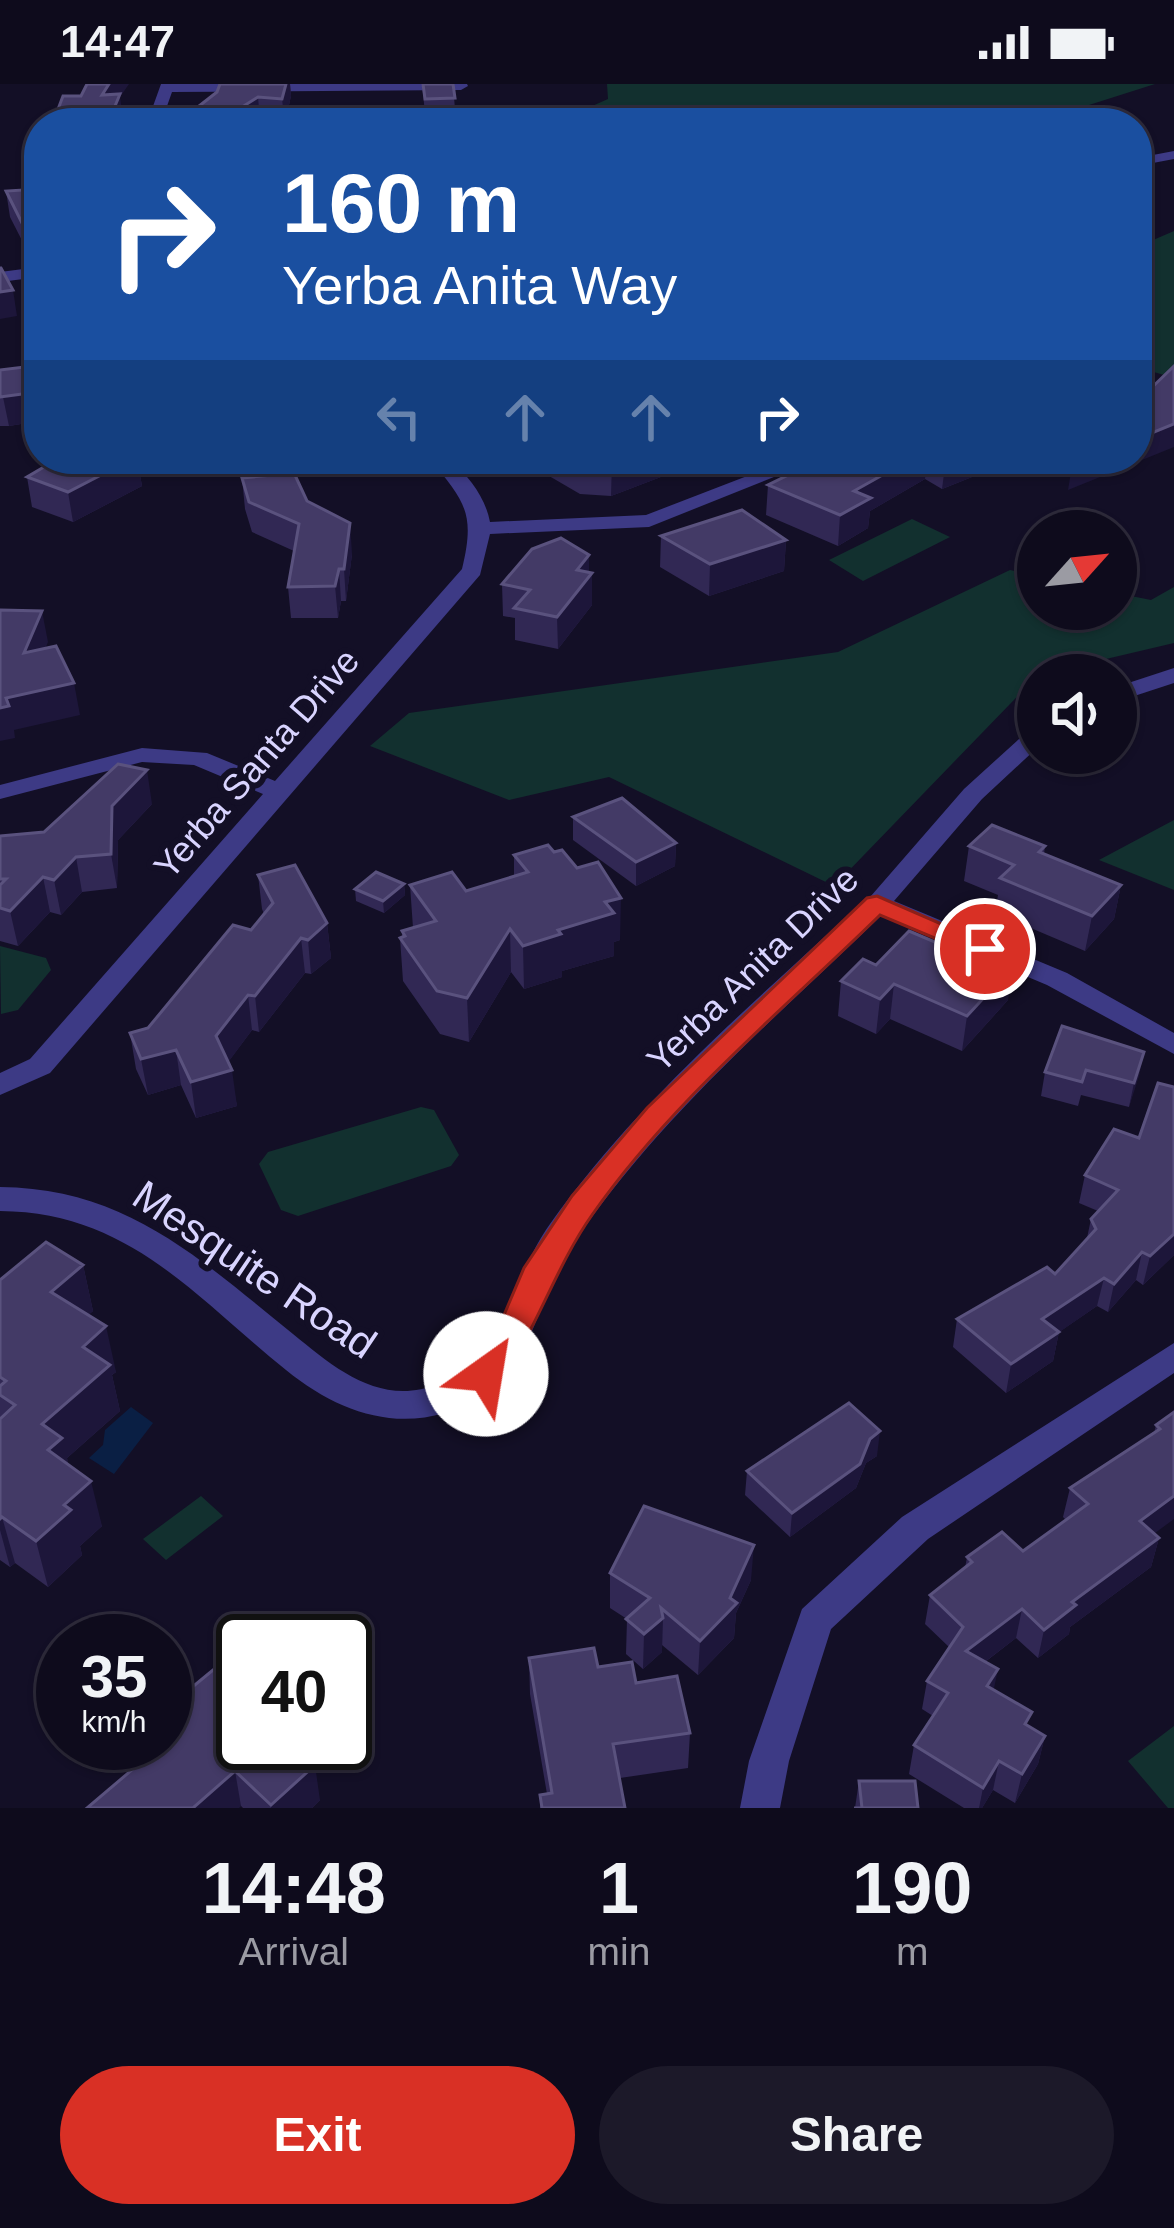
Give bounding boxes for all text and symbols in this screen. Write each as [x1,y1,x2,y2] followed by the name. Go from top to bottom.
[60,16,175,67] text: 14:47
[84,156,240,312] icon: right
[282,156,520,250] text: 160 m
[282,255,677,315] text: Yerba Anita Way
[366,384,432,450] icon: left
[492,384,558,450] icon: ahead
[618,384,684,450] icon: ahead
[744,384,810,450] icon: right
[1017,510,1137,630] north arrow
[1017,510,1137,774] map controls
[145,640,367,887] street label: Yerba Santa Drive
[1017,654,1137,774] button: sound
[639,858,866,1080] street label: Yerba Anita Drive
[934,898,1036,1000] pin
[952,916,1018,982] icon: arrive
[124,1171,385,1368] street label: Mesquite Road
[423,1311,549,1437] position arrow
[216,1614,372,1770] speed limit sign: 40
[81,1643,147,1710] text: 35
[81,1705,147,1738] text: km/h
[202,1848,386,1928] text: 14:48
[599,1848,639,1928] text: 1
[852,1848,972,1928] text: 190
[239,1930,349,1973] text: Arrival
[588,1930,650,1973] text: min
[896,1930,928,1973] text: m
[60,2066,575,2204] button: Exit
[599,2066,1114,2204] button: Share

